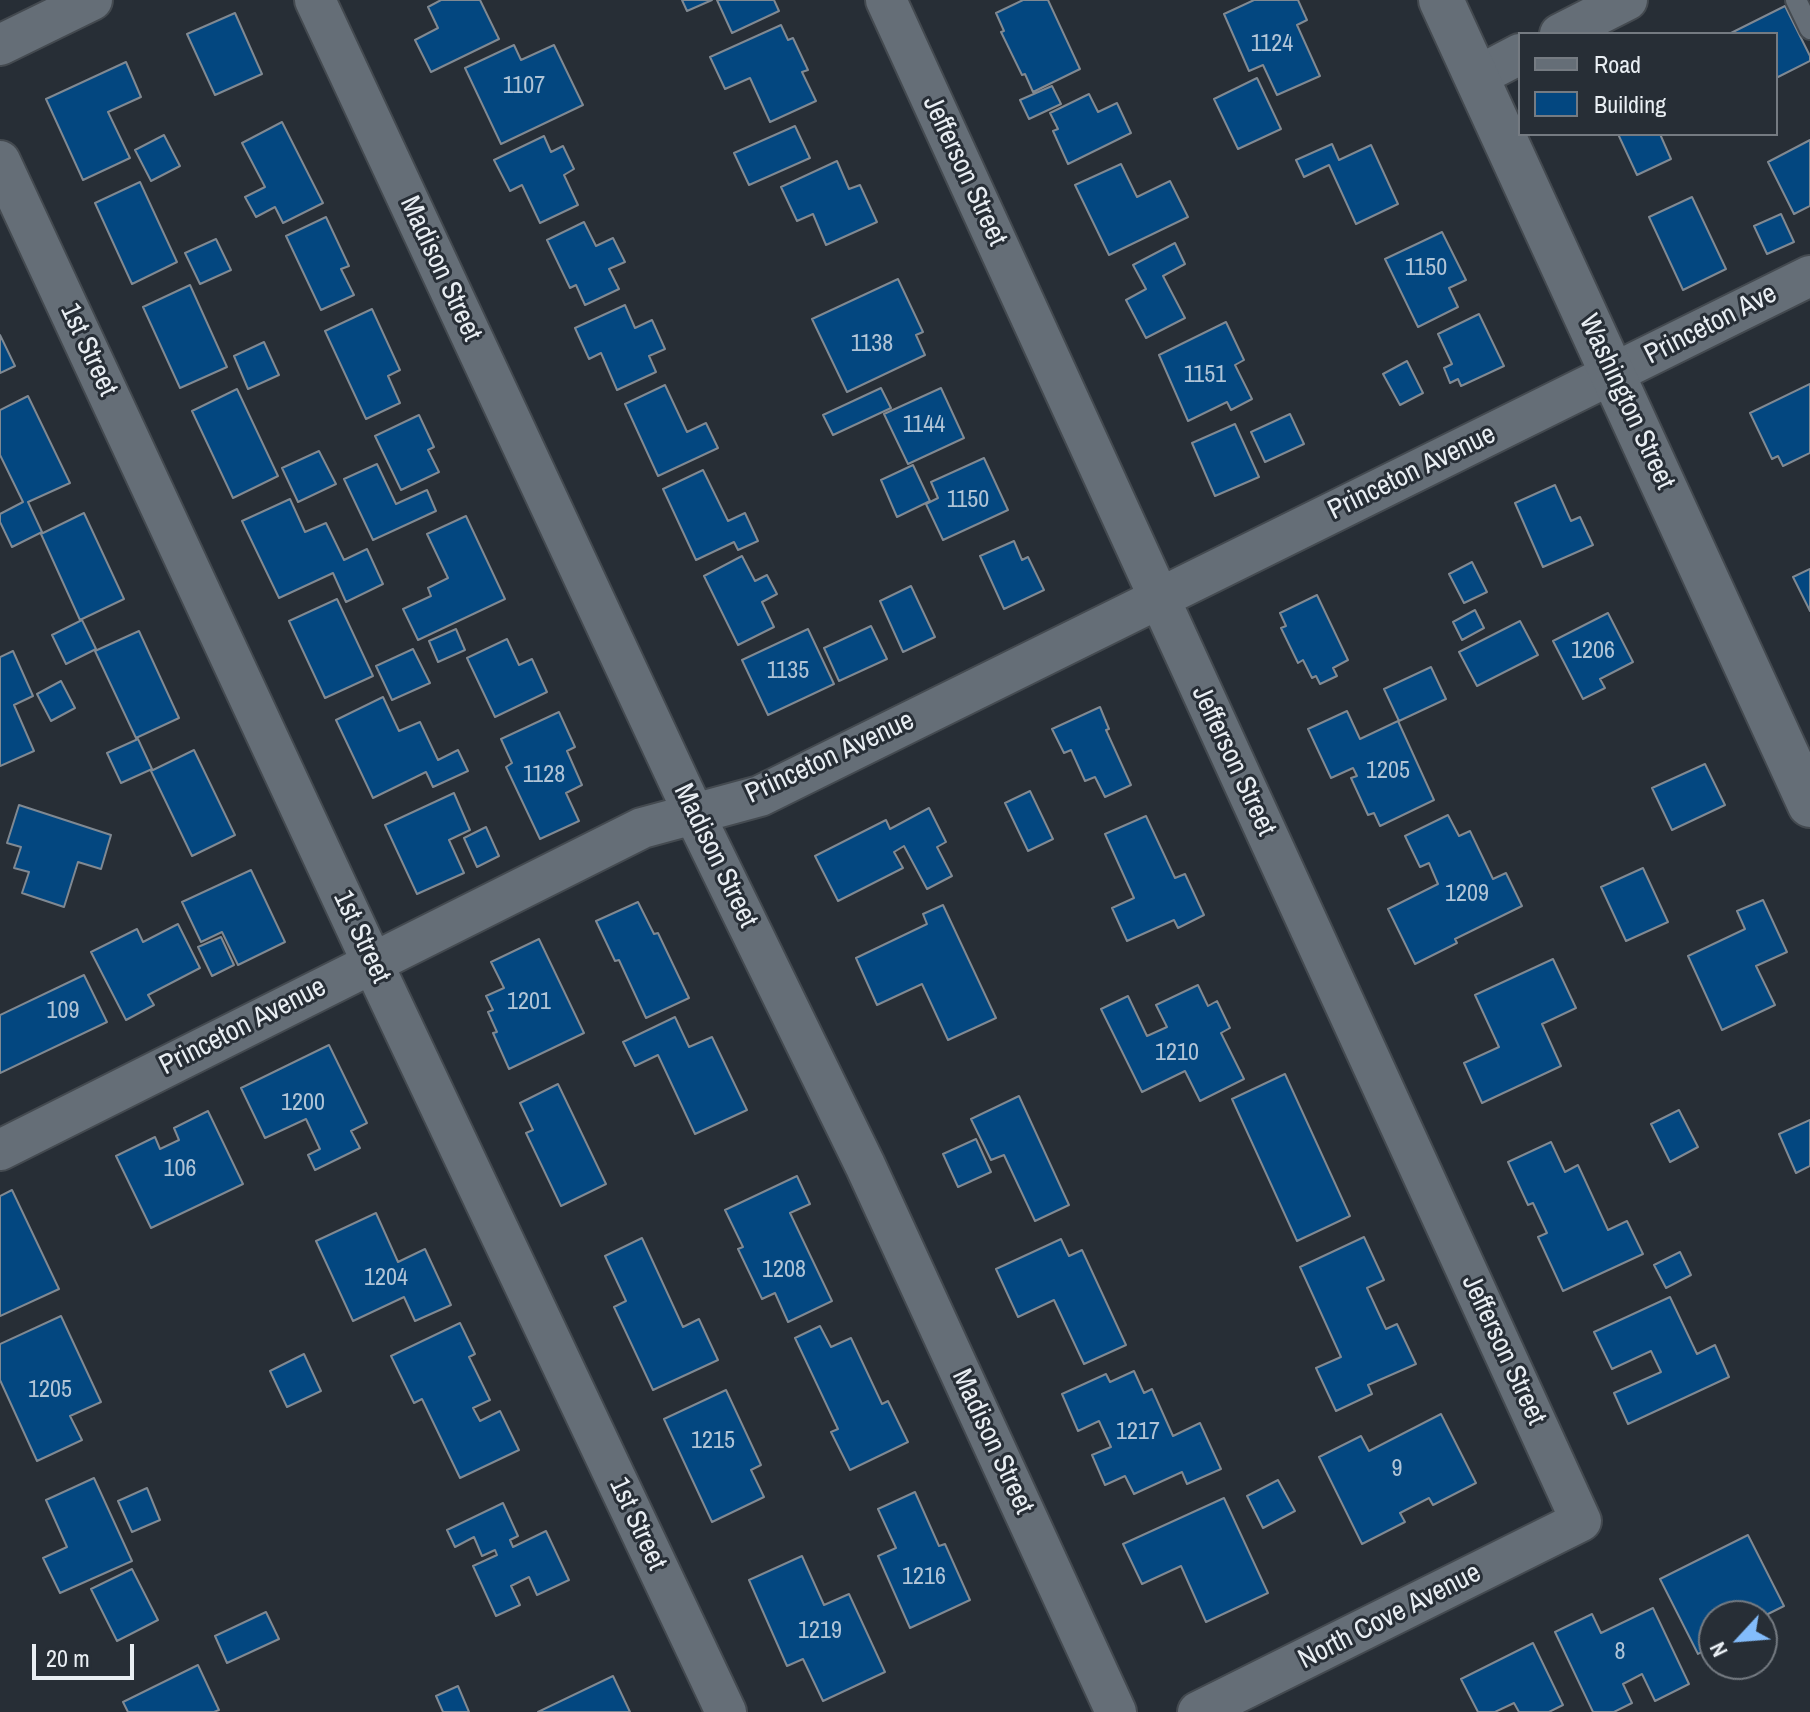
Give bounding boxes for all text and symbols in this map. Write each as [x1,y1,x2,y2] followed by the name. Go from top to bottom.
[1251,31,1293,59] house number: 1124
[1518,32,1778,136] legend
[1594,48,1641,80] text: Road
[503,73,545,101] house number: 1107
[1594,88,1666,120] text: Building
[915,91,1013,251] street label: Jefferson Street
[392,191,488,347] street label: Madison Street
[1405,255,1447,283] house number: 1150
[1639,277,1783,373] street label: Princeton Ave
[52,298,124,402] street label: 1st Street
[1571,309,1681,495] street label: Washington Street
[851,331,893,359] house number: 1138
[1184,362,1226,390] house number: 1151
[903,412,945,440] house number: 1144
[1323,418,1501,528] street label: Princeton Avenue
[947,487,989,515] house number: 1150
[1571,638,1615,666] house number: 1206
[767,658,809,686] house number: 1135
[1184,681,1282,841] street label: Jefferson Street
[740,704,920,812] street label: Princeton Avenue
[1366,758,1410,786] house number: 1205
[523,762,565,790] house number: 1128
[666,779,764,933] street label: Madison Street
[1445,881,1489,909] house number: 1209
[325,885,397,989] street label: 1st Street
[154,971,332,1083] street label: Princeton Avenue
[507,989,551,1017] house number: 1201
[47,998,79,1026] house number: 109
[1155,1040,1199,1068] house number: 1210
[281,1090,325,1118] house number: 1200
[164,1156,196,1184] house number: 106
[762,1257,806,1285] house number: 1208
[364,1265,408,1293] house number: 1204
[1454,1270,1552,1430] street label: Jefferson Street
[944,1364,1040,1520] street label: Madison Street
[28,1377,72,1405] house number: 1205
[1116,1419,1160,1447] house number: 1217
[691,1428,735,1456] house number: 1215
[1392,1456,1402,1484] house number: 9
[601,1472,673,1576] street label: 1st Street
[1293,1557,1487,1677] street label: North Cove Avenue
[902,1564,946,1592] house number: 1216
[1698,1600,1778,1680] north arrow
[798,1618,842,1646] house number: 1219
[36,1628,138,1678] scale bar
[1702,1637,1735,1662] text: N
[1615,1639,1625,1667] house number: 8
[46,1642,90,1674] text: 20 m

